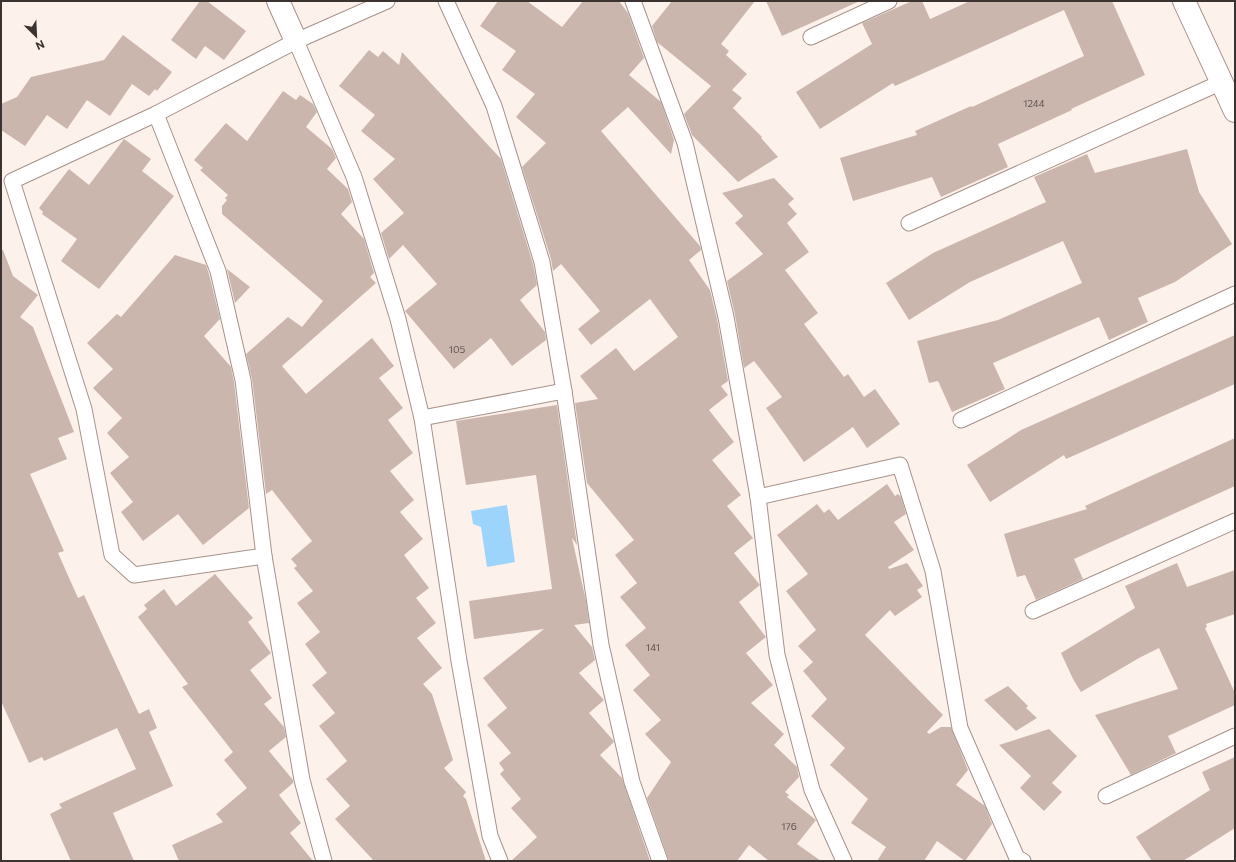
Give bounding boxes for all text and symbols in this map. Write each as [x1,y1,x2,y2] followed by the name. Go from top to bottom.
[16,16,56,56] north arrow
[34,38,47,53] text: N
[1023,97,1045,109] house number: 1244
[449,343,466,355] house number: 105
[646,641,660,653] house number: 141
[781,820,797,832] house number: 176

